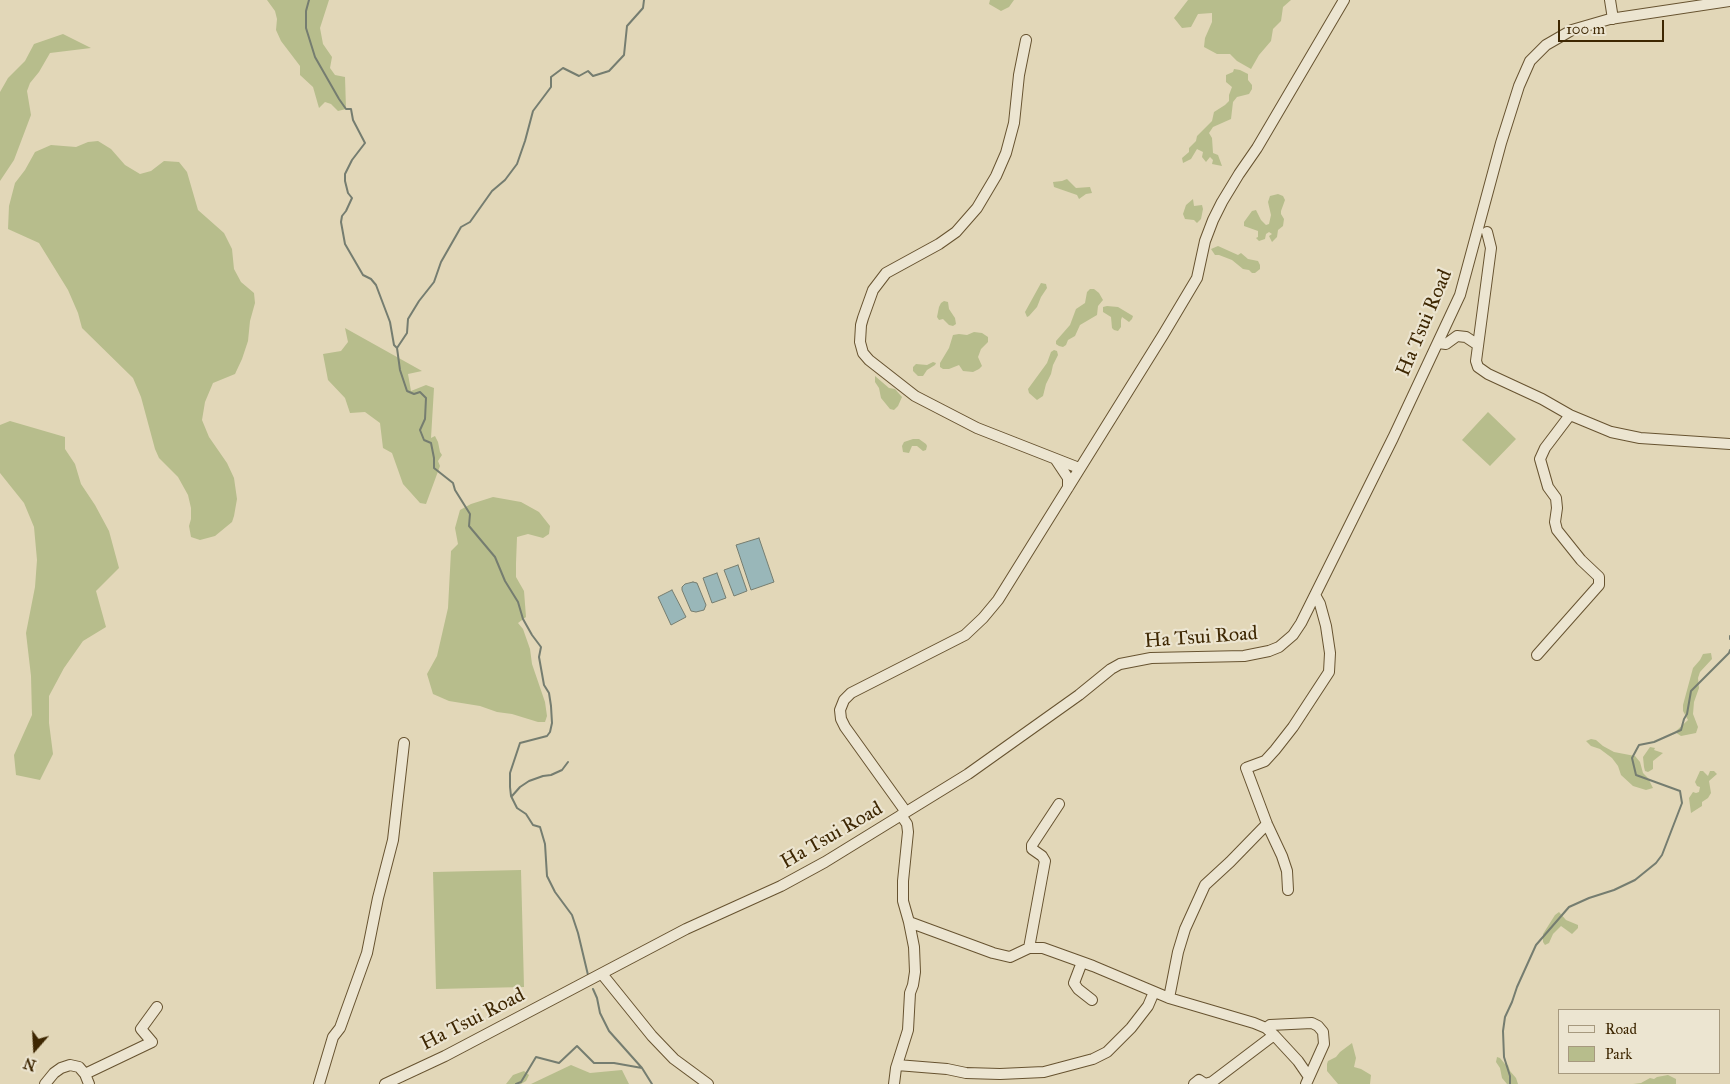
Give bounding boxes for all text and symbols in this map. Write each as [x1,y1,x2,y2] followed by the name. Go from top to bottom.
[1560,10,1666,42] scale bar
[1566,20,1605,38] text: 100 m
[1392,266,1458,380] street label: Ha Tsui Road
[1144,622,1258,654] street label: Ha Tsui Road
[777,797,887,875] street label: Ha Tsui Road
[417,984,529,1056] street label: Ha Tsui Road
[1558,1009,1720,1074] legend
[1605,1020,1637,1038] text: Road
[10,1024,60,1074] north arrow
[1605,1045,1632,1063] text: Park
[22,1054,38,1074] text: N

